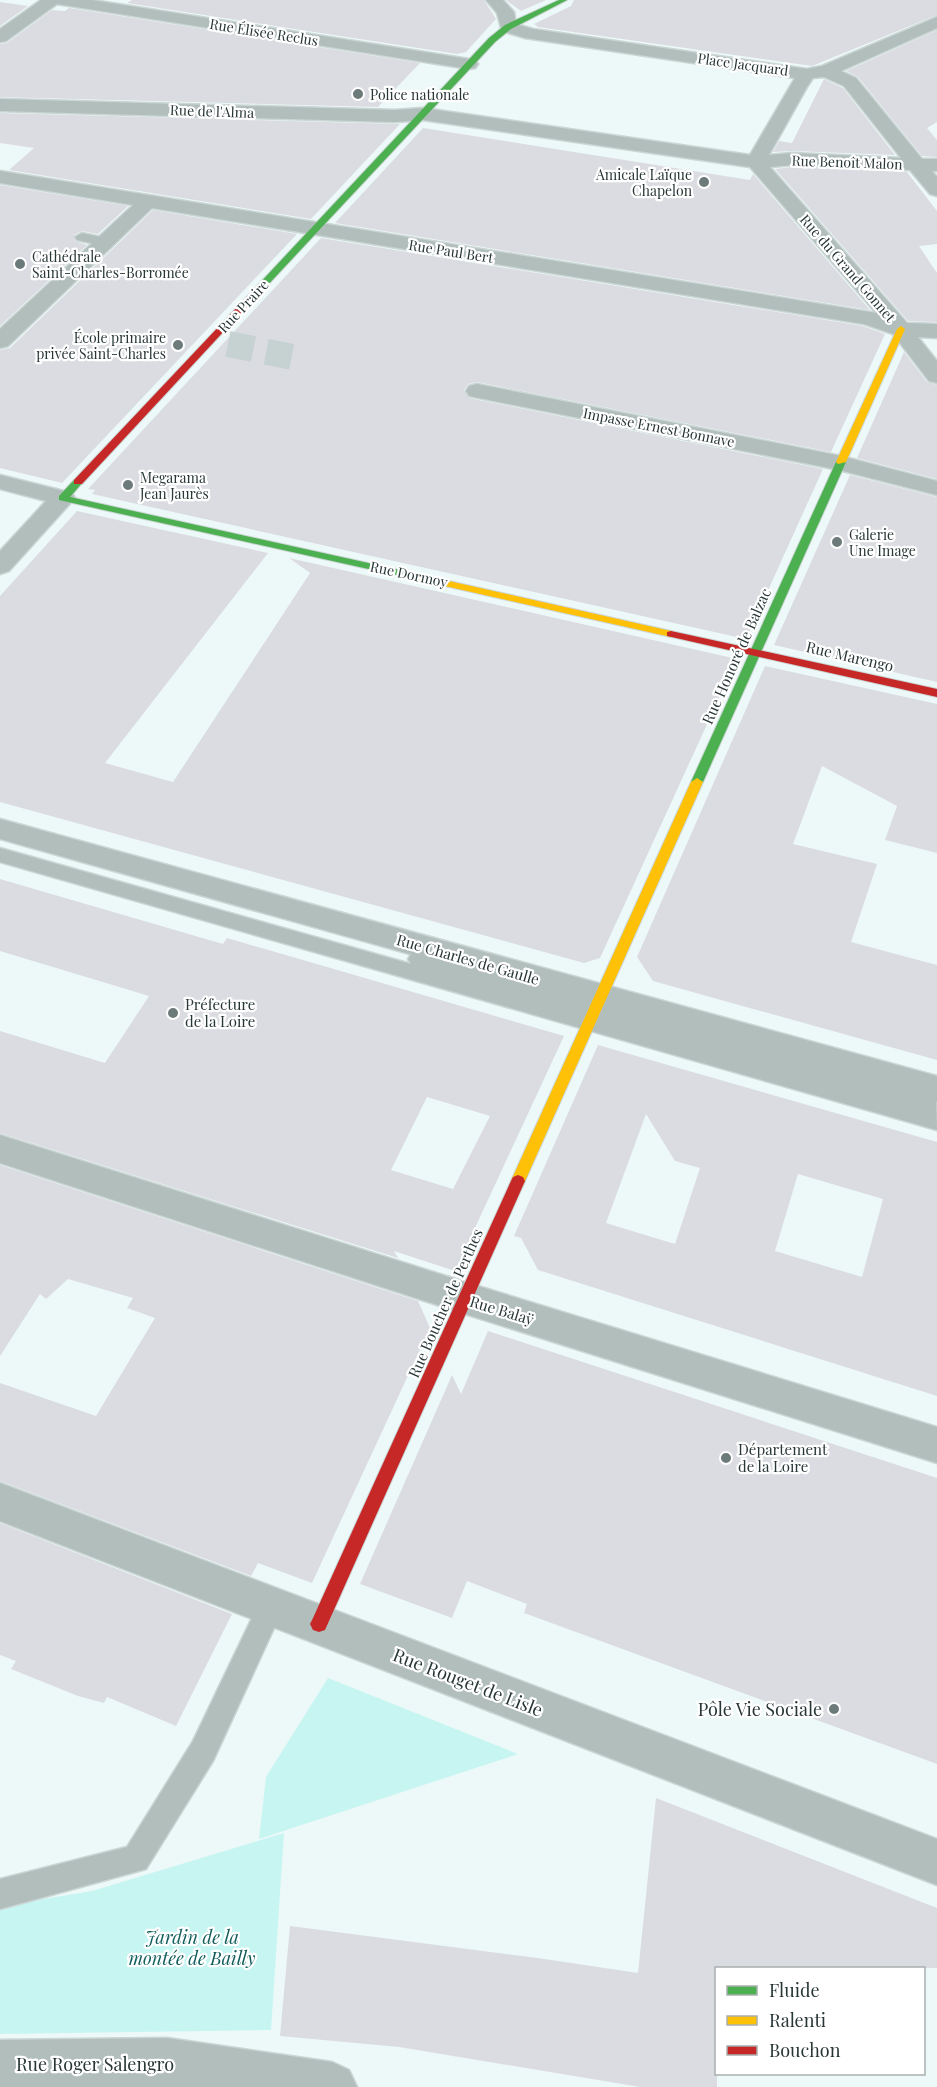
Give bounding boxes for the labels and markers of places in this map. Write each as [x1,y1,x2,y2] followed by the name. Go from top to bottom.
[370,85,469,104] place label: Police nationale
[351,87,365,101] marker: Police nationale
[595,165,693,200] place label: Amicale Laïque Chapelon
[697,175,711,189] marker: Amicale Laïque Chapelon
[32,247,189,282] place label: Cathédrale Saint-Charles-Borromée
[13,257,27,271] marker: Cathédrale Saint-Charles-Borromée
[36,328,166,363] place label: École primaire privée Saint-Charles
[171,338,185,352] marker: École primaire privée Saint-Charles
[139,468,209,503] place label: Megarama Jean Jaurès
[121,478,135,492] marker: Megarama Jean Jaurès
[849,525,916,560] place label: Galerie Une Image
[830,535,844,549] marker: Galerie Une Image
[185,994,255,1031] place label: Préfecture de la Loire
[166,1006,180,1020] marker: Préfecture de la Loire
[738,1439,828,1476] place label: Département de la Loire
[719,1451,733,1465] marker: Département de la Loire
[698,1697,822,1721] place label: Pôle Vie Sociale
[827,1702,841,1716] marker: Pôle Vie Sociale

